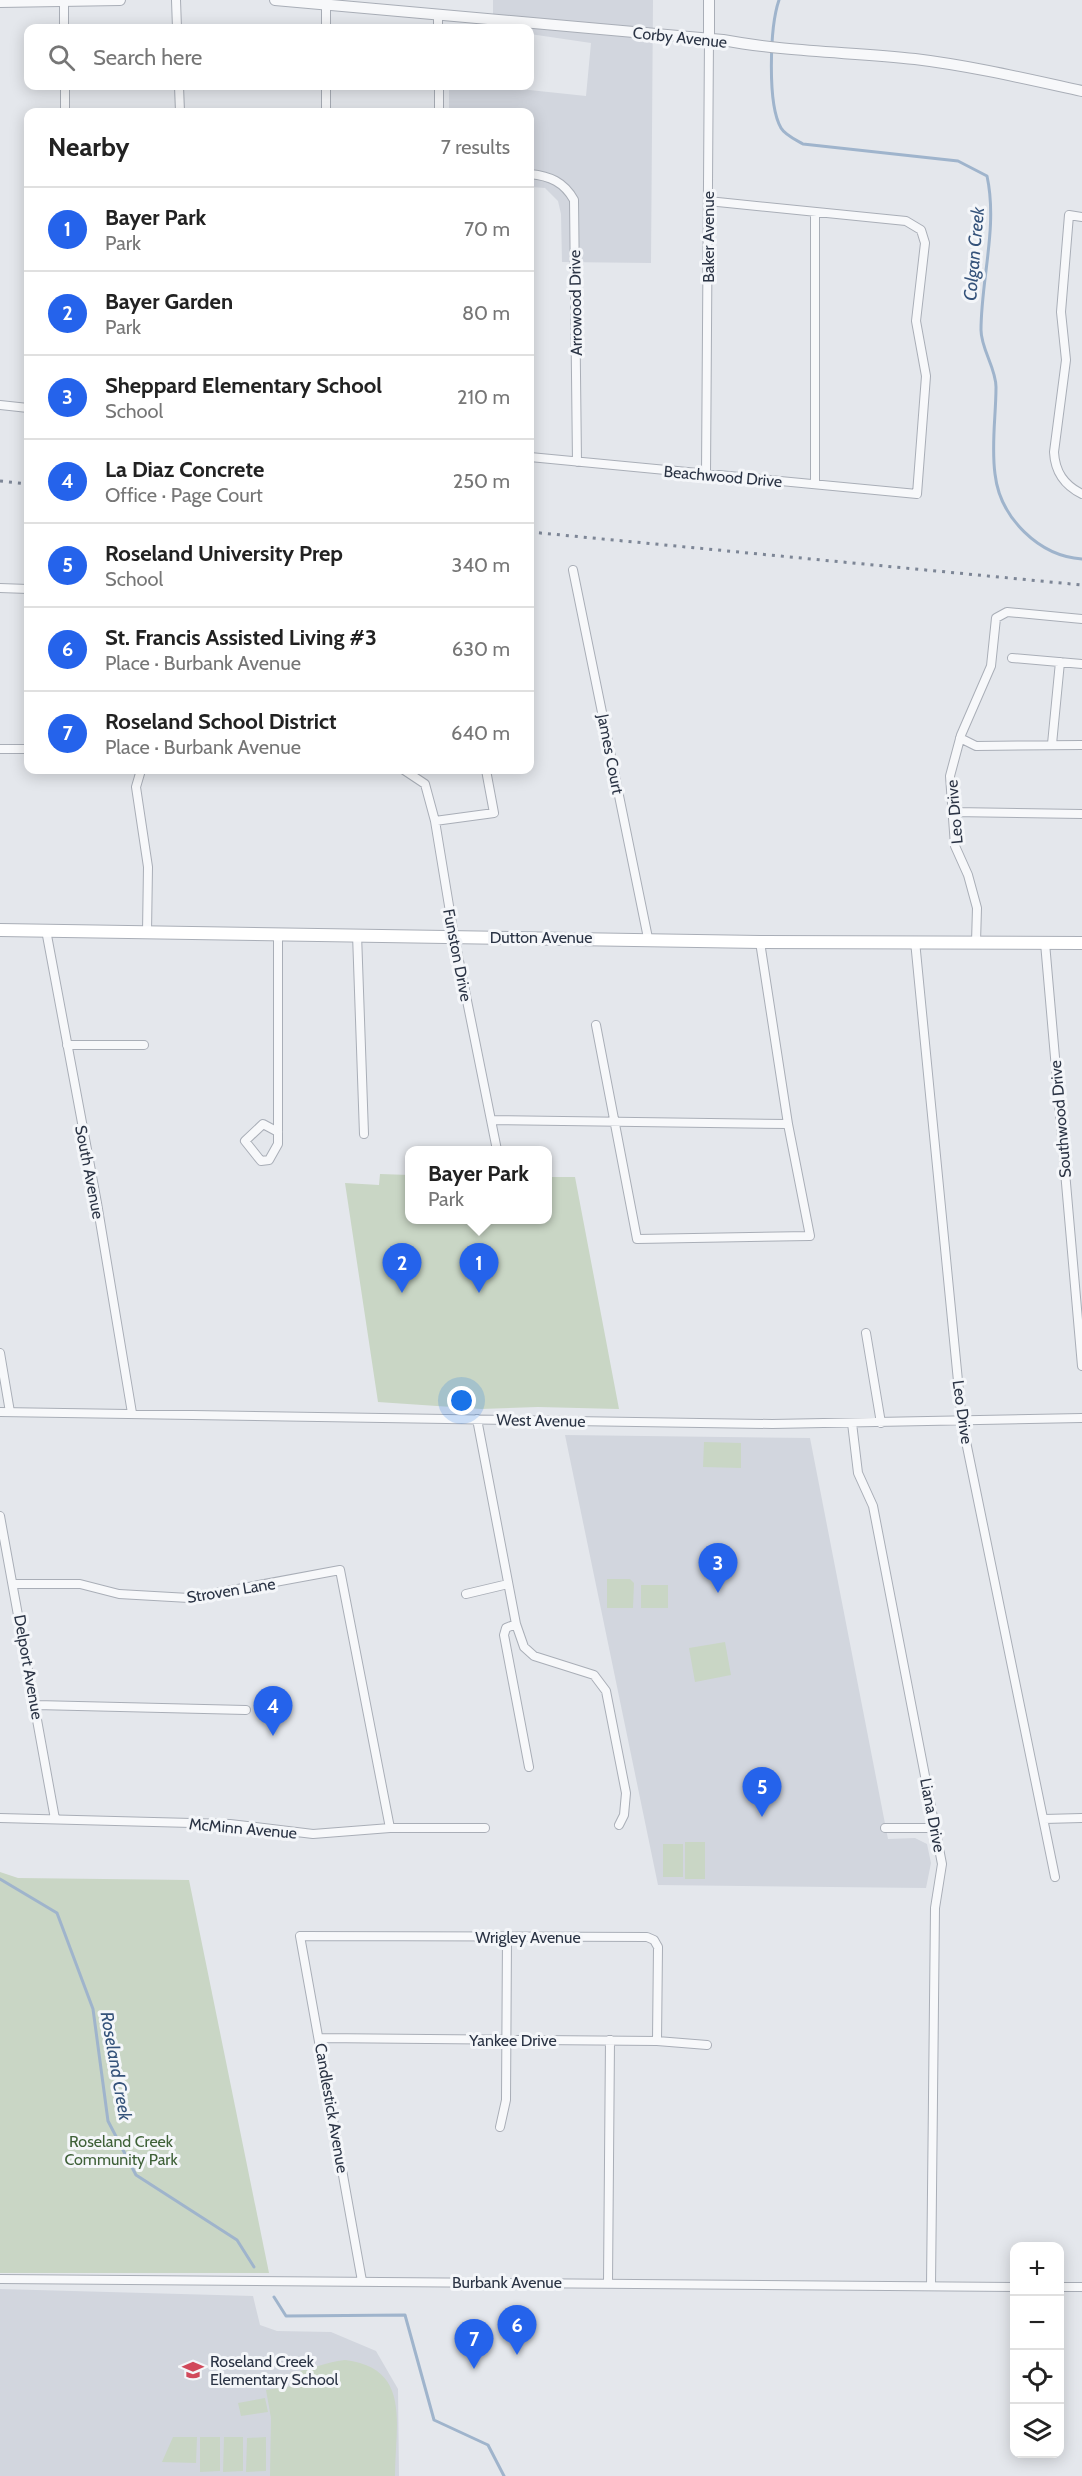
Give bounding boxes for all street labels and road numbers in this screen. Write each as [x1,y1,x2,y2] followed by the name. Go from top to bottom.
[632,23,728,52] street label: Corby Avenue
[699,191,718,283] street label: Baker Avenue
[565,250,586,356] street label: Arrowood Drive
[663,462,783,491] street label: Beachwood Drive
[593,711,628,796] street label: James Court
[942,779,967,845] street label: Leo Drive
[439,907,476,1003] street label: Funston Drive
[490,928,592,947] street label: Dutton Avenue
[1046,1059,1075,1179] street label: Southwood Drive
[71,1124,108,1221] street label: South Avenue
[949,1379,976,1445] street label: Leo Drive
[496,1410,586,1431] street label: West Avenue
[185,1574,277,1607] street label: Stroven Lane
[10,1613,47,1721] street label: Delport Avenue
[916,1776,949,1854] street label: Liana Drive
[188,1814,298,1843] street label: McMinn Avenue
[475,1928,581,1947] street label: Wrigley Avenue
[468,2031,557,2050] street label: Yankee Drive
[311,2042,352,2174] street label: Candlestick Avenue
[452,2273,562,2292] street label: Burbank Avenue

